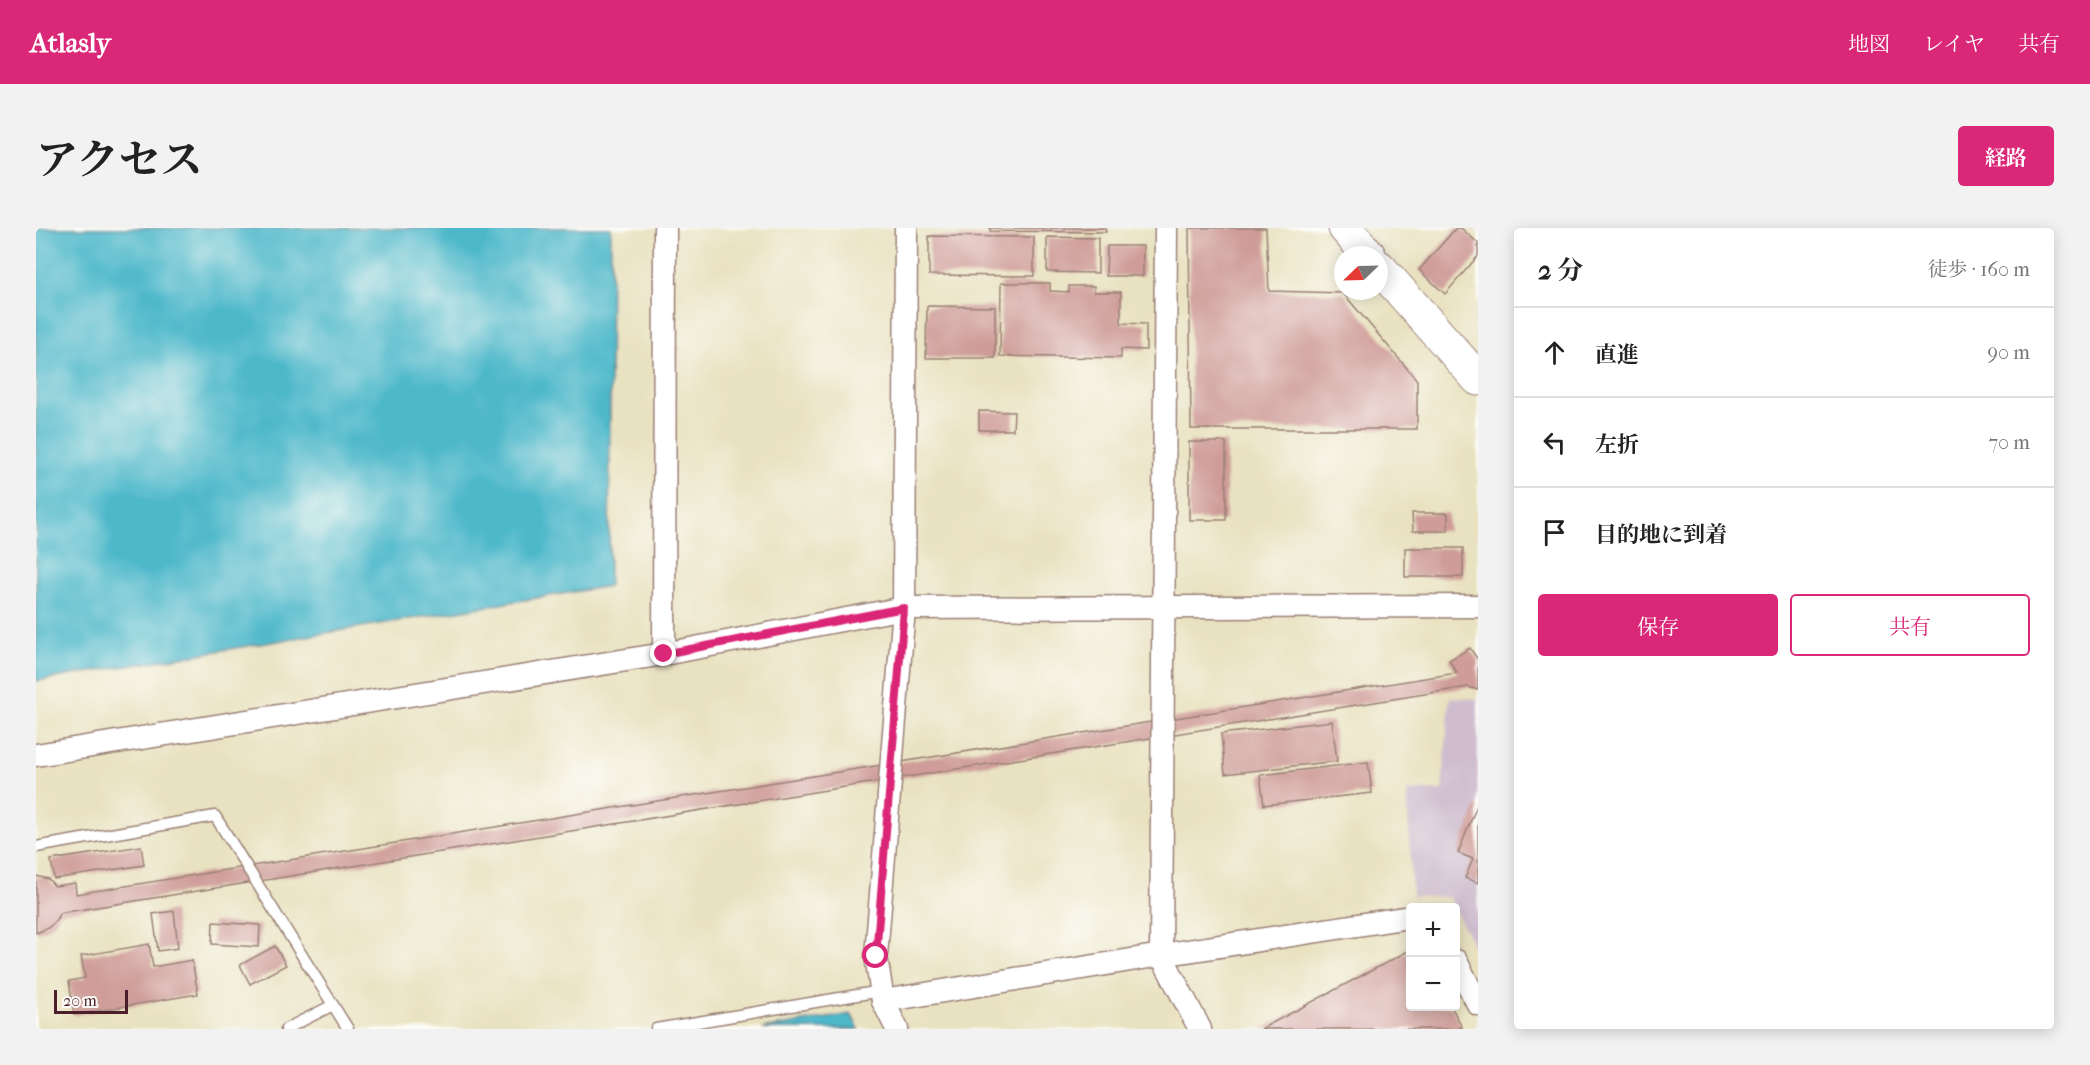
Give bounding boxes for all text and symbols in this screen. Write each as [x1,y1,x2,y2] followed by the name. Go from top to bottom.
[30,26,111,59] text: Atlasly
[1848,32,1890,56] text: 地図
[1923,32,1985,56] text: レイヤ
[2018,32,2060,56] text: 共有
[1958,126,2054,186] button: 経路
[36,136,203,185] text: アクセス
[1334,246,1388,300] north arrow
[1538,255,1583,286] text: 2 分
[1928,258,2030,281] text: 徒歩 · 160 m
[1538,336,1571,369] icon: ahead
[1988,341,2030,364] text: 90 m
[1595,342,1639,368] text: 直進
[1538,426,1571,459] icon: left
[1988,431,2030,454] text: 70 m
[1595,432,1639,458] text: 左折
[1538,516,1571,549] icon: arrive
[1595,522,1727,548] text: 目的地に到着
[1538,594,1778,656] button: 保存
[1790,594,2030,656] button: 共有
[650,640,676,666] route end
[1406,903,1460,1011] map controls
[1406,903,1460,957] button: +
[862,942,888,968] route start
[1406,957,1460,1011] button: −
[54,987,128,1014] scale bar
[63,991,97,1010] text: 20 m

